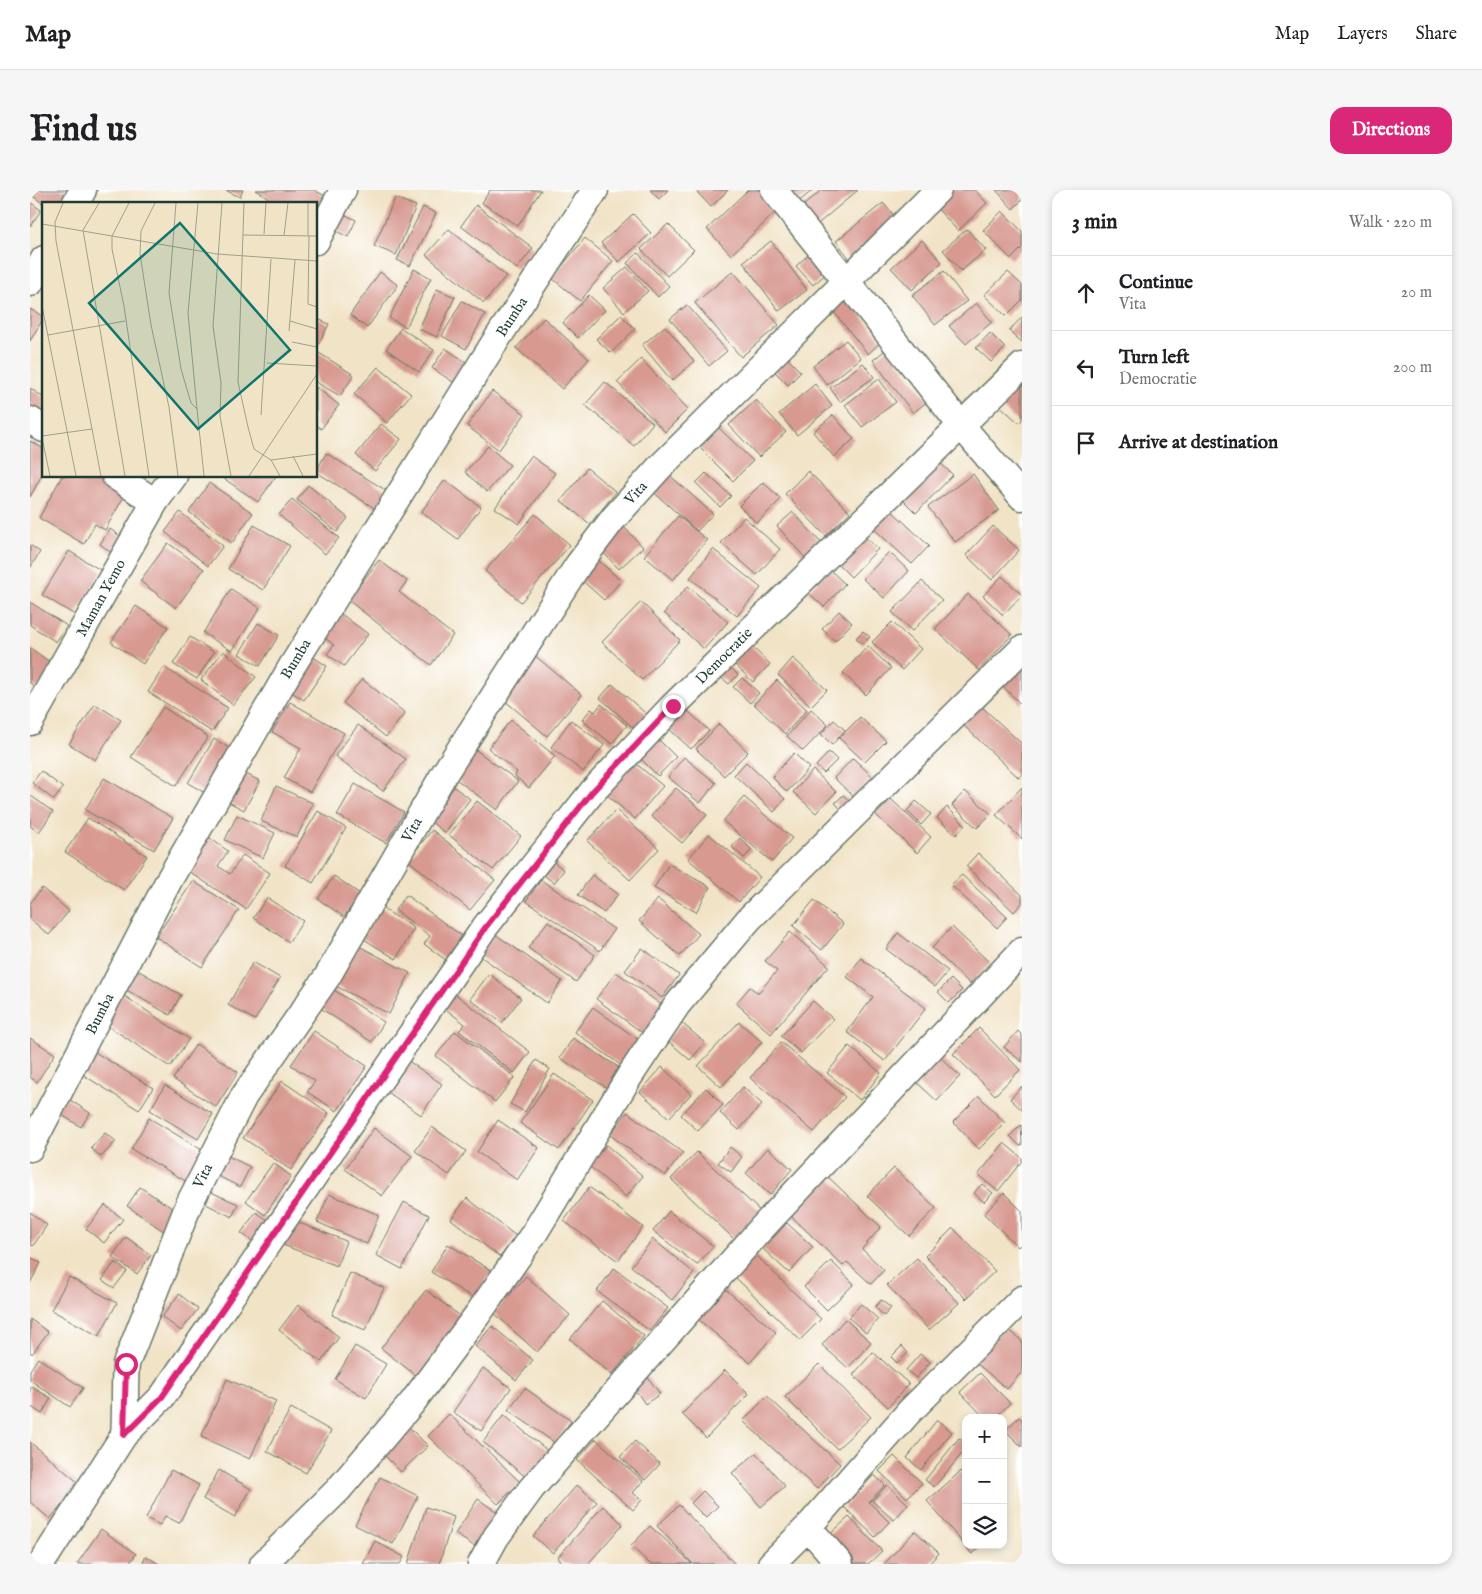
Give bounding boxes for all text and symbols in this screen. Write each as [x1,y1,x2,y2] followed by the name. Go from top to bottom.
[25,19,71,50] text: Map
[1275,23,1309,46] text: Map
[1337,23,1388,46] text: Layers
[1416,23,1457,46] text: Share
[1330,107,1452,154] button: Directions
[30,108,137,153] text: Find us
[42,202,318,478] inset map
[1072,209,1117,236] text: 3 min
[1349,213,1432,233] text: Walk · 220 m
[1119,271,1193,295] text: Continue
[1072,279,1100,307] icon: ahead
[1401,283,1432,303] text: 20 m
[492,293,532,341] street label: Bumba
[1119,295,1146,315] text: Vita
[1119,346,1190,370] text: Turn left
[1072,354,1100,382] icon: left
[1393,358,1432,378] text: 200 m
[1119,370,1197,390] text: Democratie
[1072,429,1100,457] icon: arrive
[1119,431,1278,455] text: Arrive at destination
[620,477,652,510] street label: Vita
[72,556,130,640] street label: Maman Yemo
[691,623,757,689] street label: Democratie
[277,635,316,683] street label: Bumba
[662,695,685,718] route end
[397,814,427,847] street label: Vita
[82,990,119,1038] street label: Bumba
[188,1160,217,1193] street label: Vita
[115,1353,138,1376] route start
[962,1414,1007,1549] map controls
[962,1414,1007,1459] button: +
[962,1459,1007,1504] button: −
[962,1504,1007,1549] button: layers

